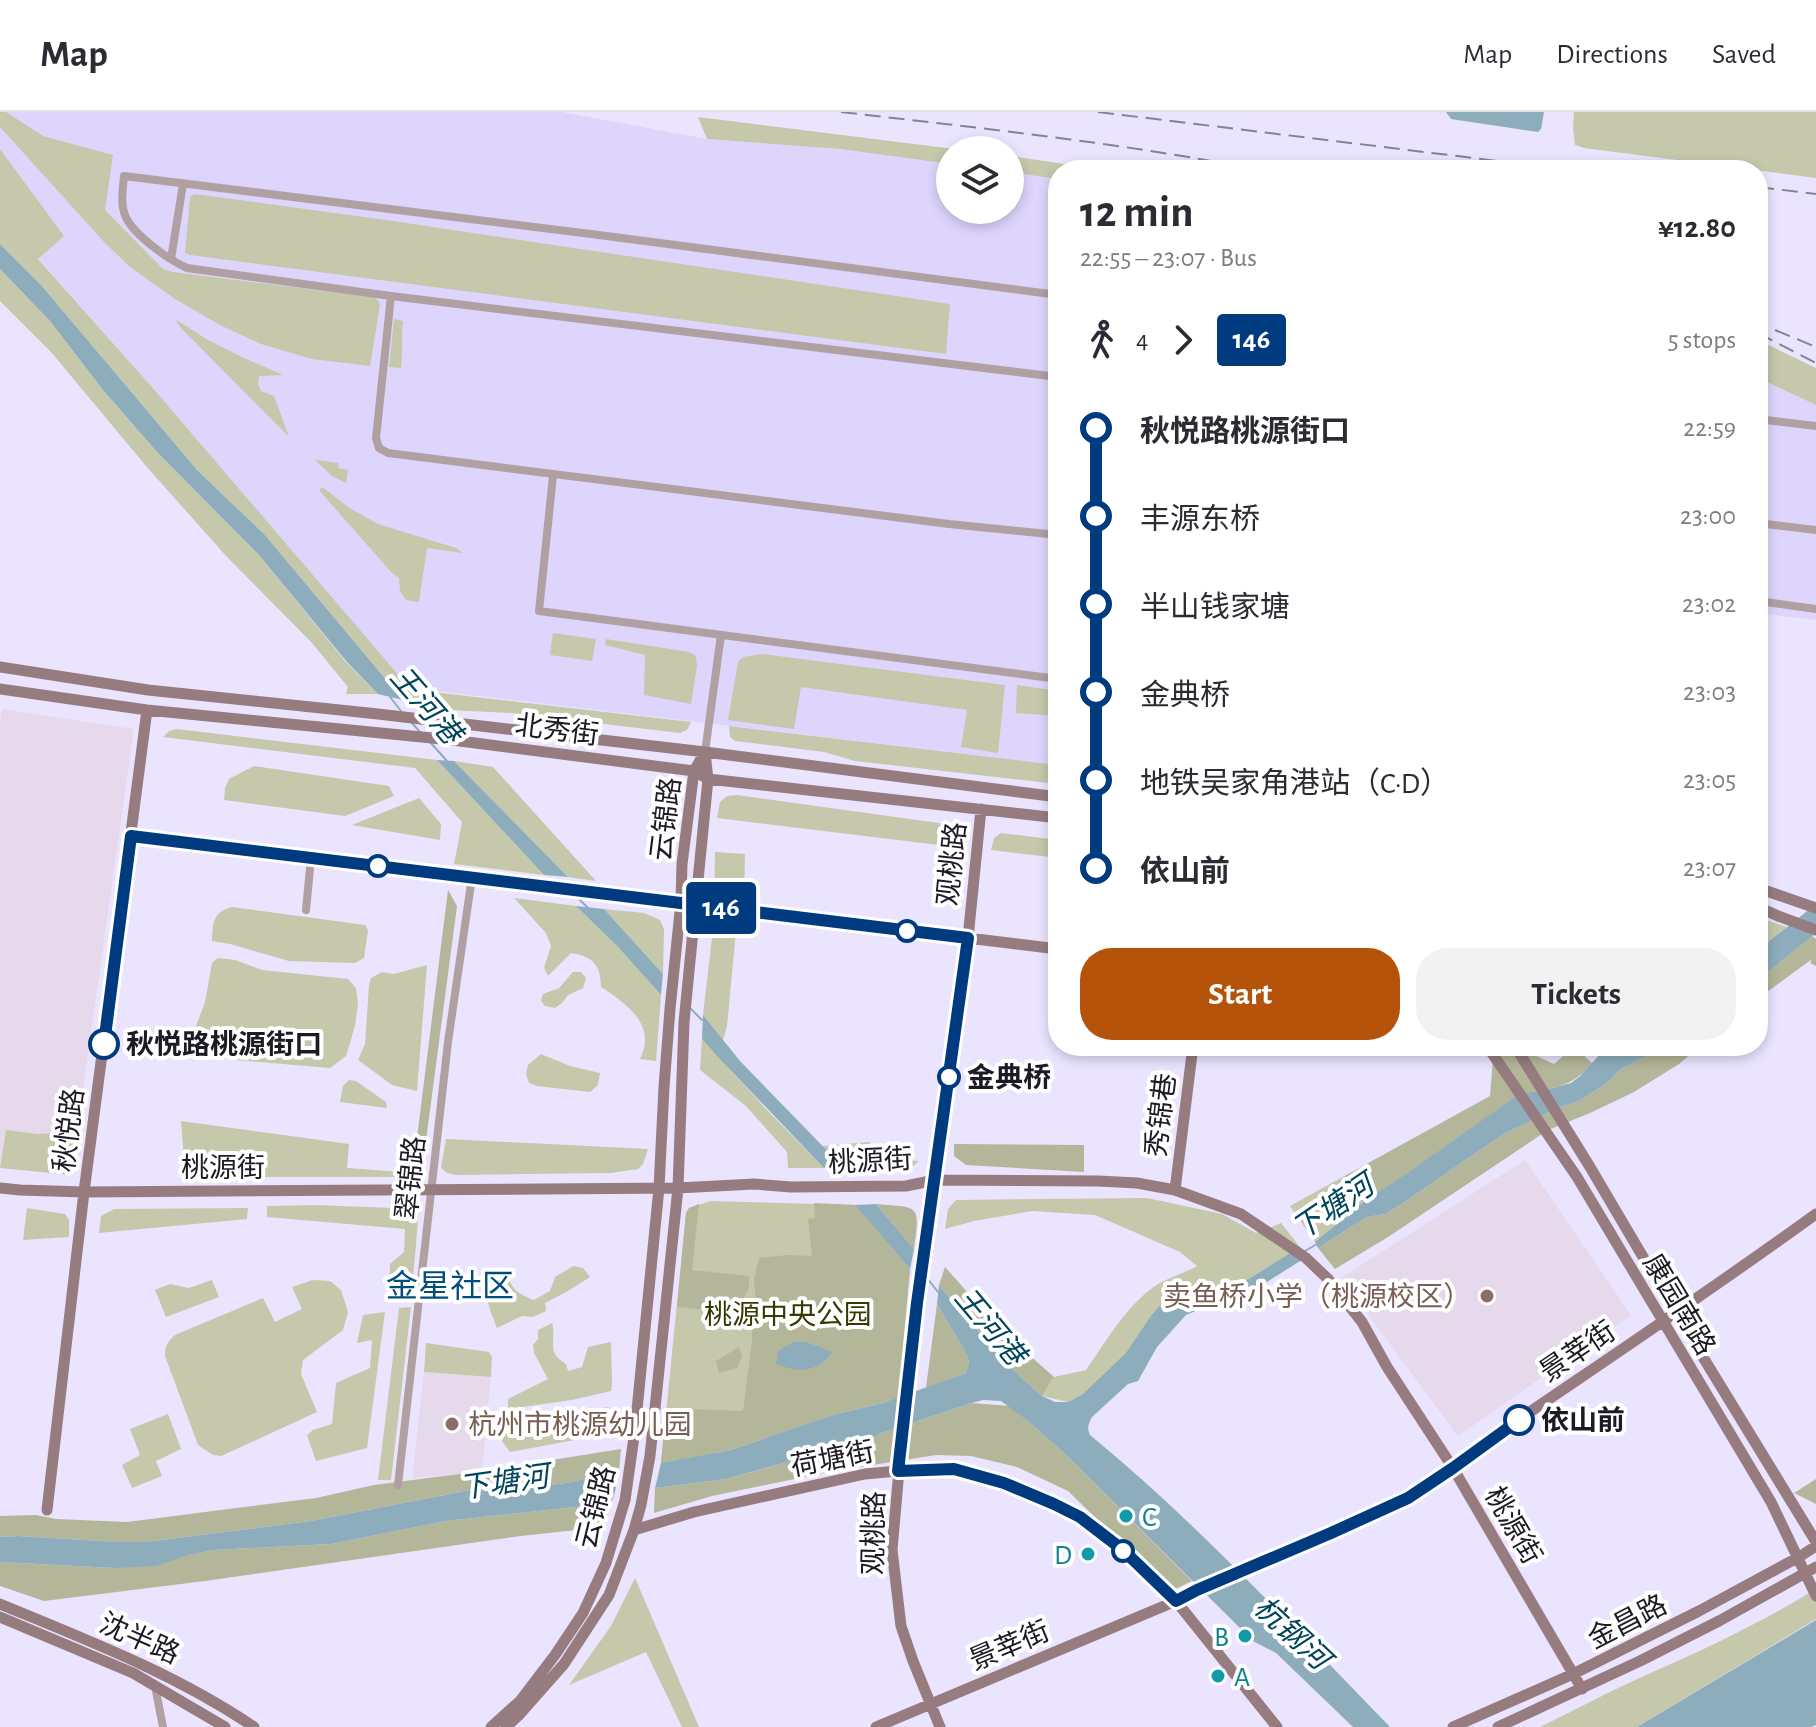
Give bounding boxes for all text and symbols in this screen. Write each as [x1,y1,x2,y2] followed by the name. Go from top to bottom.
[40,36,108,74] text: Map
[1463,41,1512,69] text: Map
[1556,41,1668,69] text: Directions
[1712,41,1776,69] text: Saved
[936,136,1024,224] map controls
[936,136,1024,224] button: layers
[1080,191,1193,235] text: 12 min
[1658,213,1736,243] text: ¥12.80
[1080,245,1257,271] text: 22:55 – 23:07 · Bus
[1080,318,1124,362] icon: walk
[1161,318,1205,362] icon: forward
[1233,326,1270,354] text: 146
[1136,327,1149,353] text: 4
[1668,327,1736,353] text: 5 stops
[1683,415,1736,441] text: 22:59
[1140,417,1350,447] text: 秋悦路桃源街口
[1680,503,1736,529] text: 23:00
[1140,505,1260,535] text: 丰源东桥
[1682,591,1736,617] text: 23:02
[1140,593,1290,623] text: 半山钱家塘
[384,661,470,752] water label: 王河港
[1683,679,1736,705] text: 23:03
[1140,681,1230,711] text: 金典桥
[513,710,600,750] street label: 北秀街
[1683,767,1736,793] text: 23:05
[1140,769,1450,799] text: 地铁吴家角港站（C·D）
[646,776,686,863] street label: 云锦路
[933,821,971,907] street label: 观桃路
[367,855,389,877] unlabelled marker
[1683,855,1736,881] text: 23:07
[1140,857,1230,887] text: 依山前
[675,882,767,934] line badge: 146
[702,894,740,922] text: 146
[896,920,918,942] unlabelled marker
[1080,948,1400,1040] button: Start
[1416,948,1736,1040] button: Tickets
[89,1029,119,1059] marker: 秋悦路桃源街口
[126,1029,322,1060] place label: 秋悦路桃源街口
[967,1062,1051,1093] place label: 金典桥
[938,1066,960,1088] marker: 金典桥
[1141,1072,1181,1159] street label: 秀锦巷
[49,1087,89,1174] street label: 秋悦路
[392,1135,430,1221] street label: 翠锦路
[827,1144,913,1178] street label: 桃源街
[181,1153,265,1183] street label: 桃源街
[1287,1166,1383,1245] water label: 下塘河
[1637,1249,1721,1360] street label: 康园南路
[386,1269,514,1303] district label: 金星社区
[949,1281,1034,1374] water label: 王河港
[1163,1282,1471,1312] place label: 卖鱼桥小学（桃源校区）
[1478,1287,1496,1305] marker: 卖鱼桥小学（桃源校区）
[704,1300,872,1330] park label: 桃源中央公园
[1534,1316,1621,1388] street label: 景莘街
[1504,1405,1534,1435] marker: 依山前
[1541,1405,1625,1436] place label: 依山前
[468,1410,692,1440] place label: 杭州市桃源幼儿园
[443,1415,461,1433] marker: 杭州市桃源幼儿园
[788,1436,876,1482] street label: 荷塘街
[457,1459,556,1504] water label: 下塘河
[571,1463,621,1552] street label: 云锦路
[1479,1482,1547,1569] street label: 桃源街
[858,1491,890,1575] street label: 观桃路
[1142,1504,1157,1532] place label: C
[1117,1507,1135,1525] marker: C
[1112,1540,1134,1562] unlabelled marker
[1054,1542,1072,1570] place label: D
[1079,1545,1097,1563] marker: D
[1583,1589,1672,1654] street label: 金昌路
[1248,1591,1339,1679] water label: 杭钢河
[95,1608,184,1670] street label: 沈半路
[965,1616,1054,1676] street label: 景莘街
[1214,1624,1229,1652] place label: B
[1236,1627,1254,1645] marker: B
[1234,1664,1250,1692] place label: A
[1209,1667,1227,1685] marker: A

